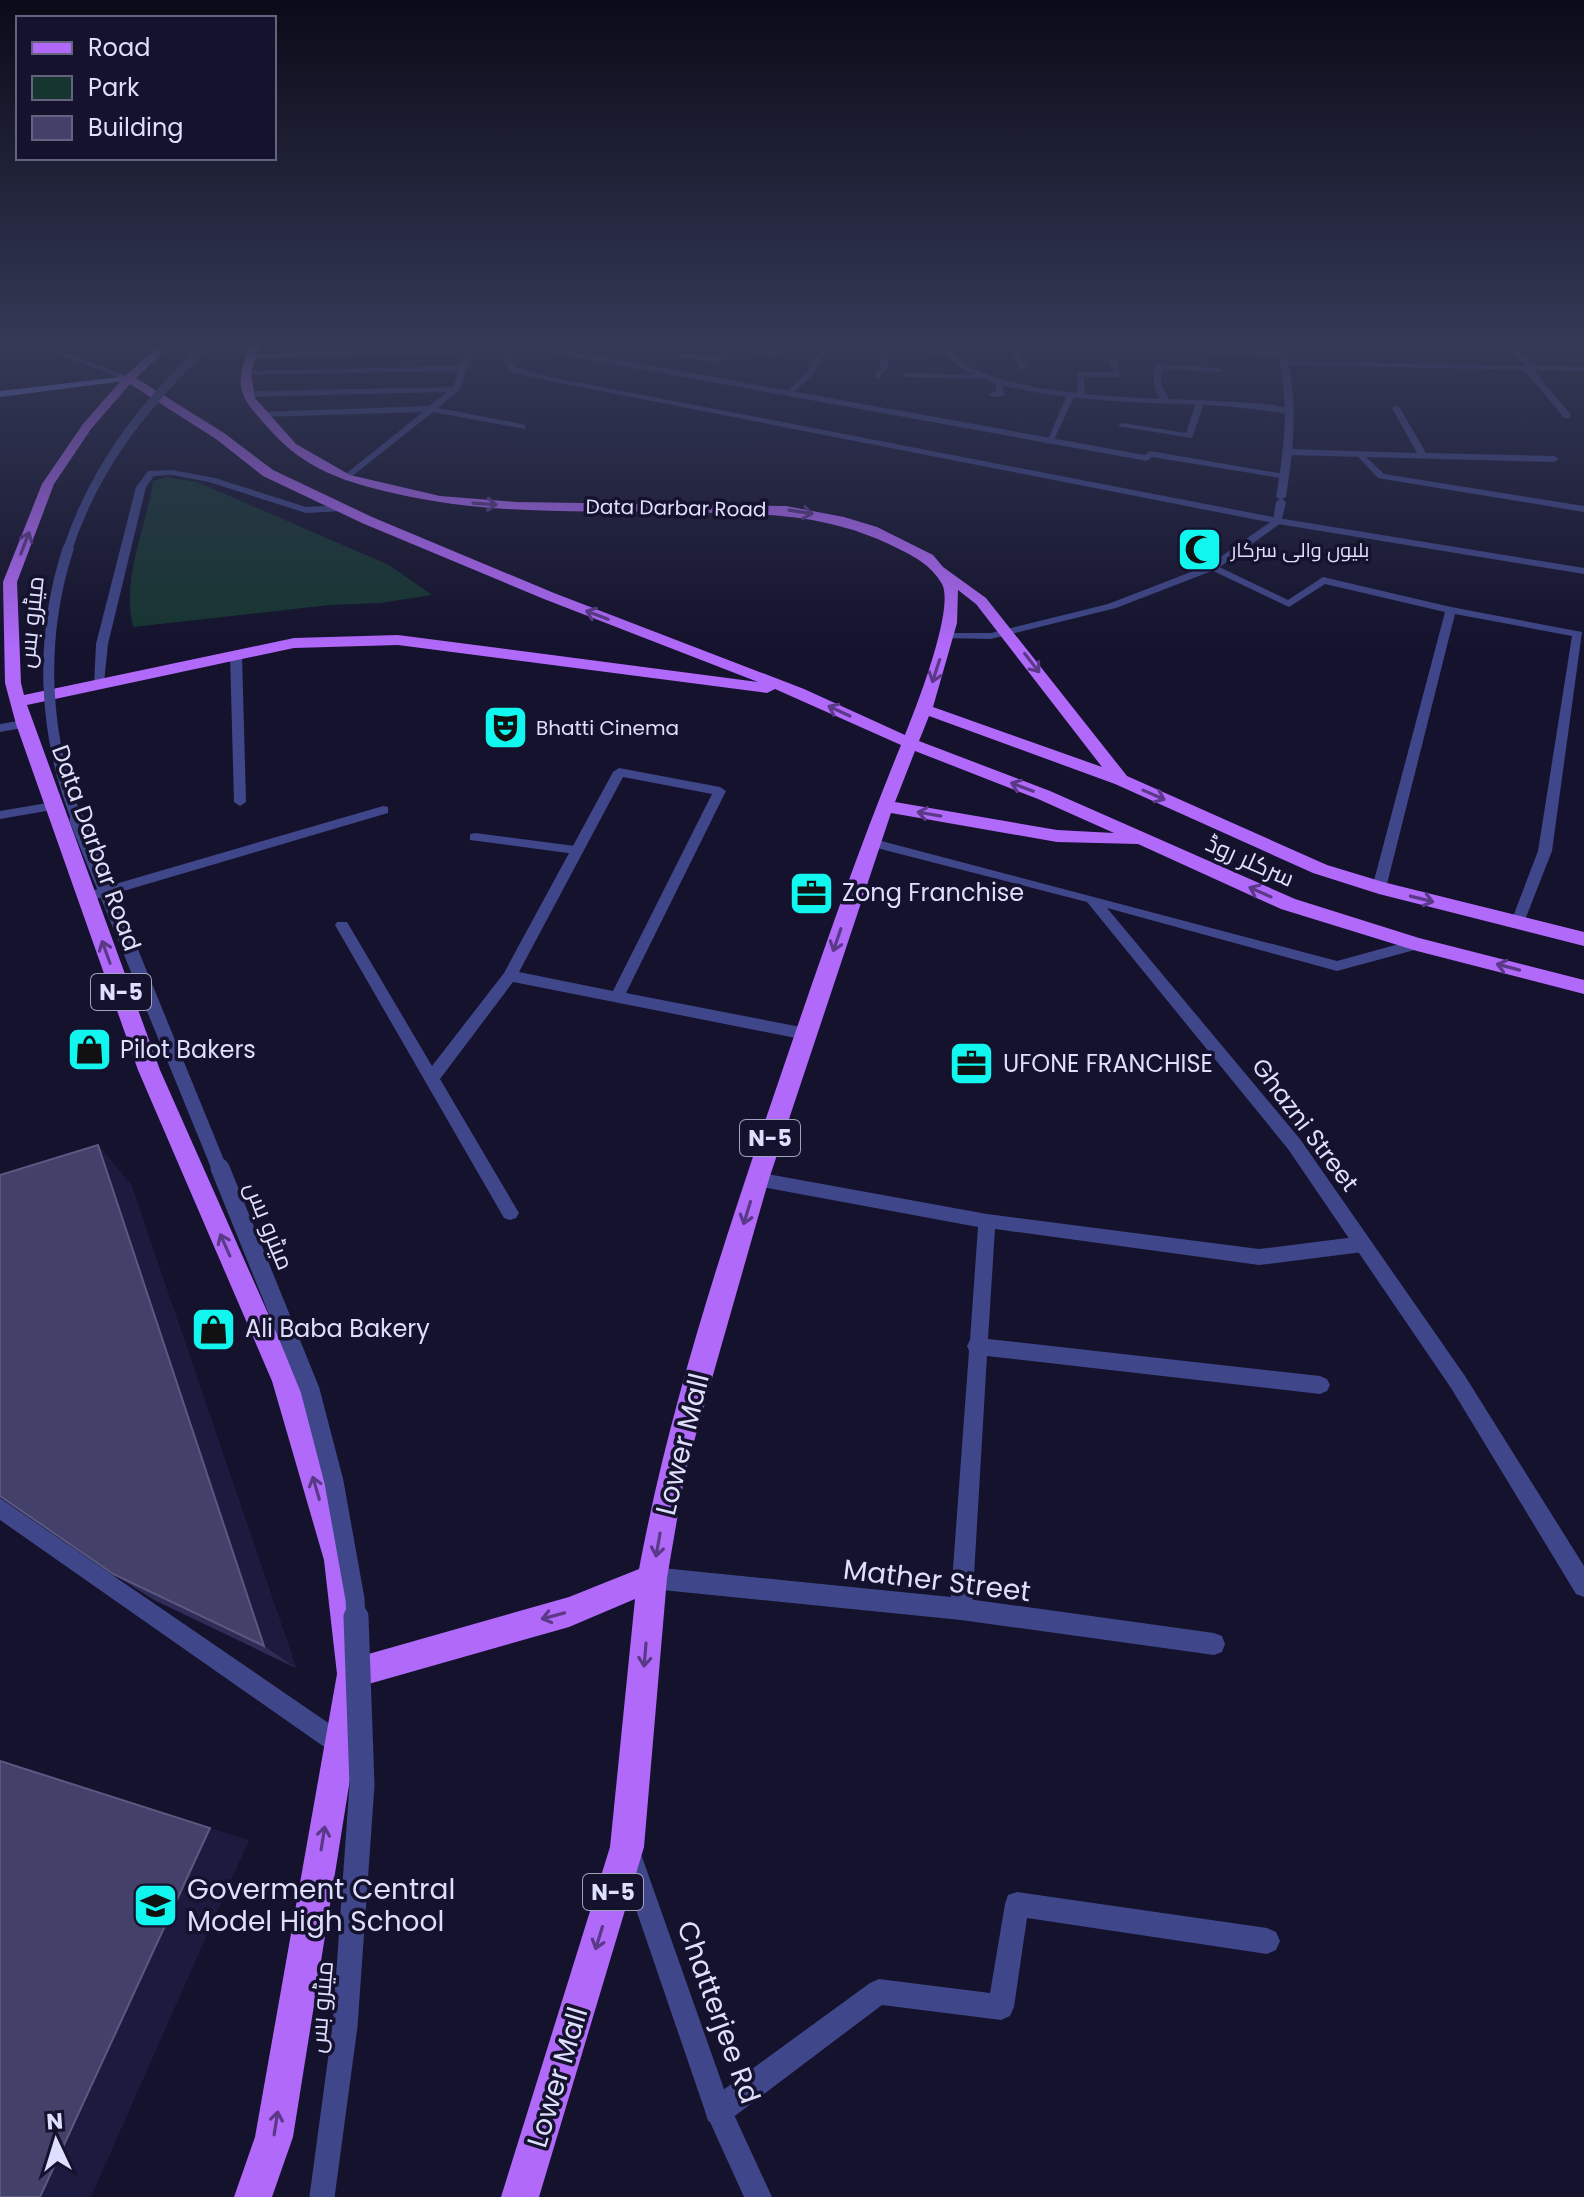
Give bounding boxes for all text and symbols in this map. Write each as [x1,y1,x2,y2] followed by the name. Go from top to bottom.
[16,16,276,160] legend
[88,31,150,64] text: Road
[88,71,140,104] text: Park
[88,111,184,144] text: Building
[585,492,767,524] street label: Data Darbar Road
[471,497,498,512] one-way arrow
[788,505,813,520] one-way arrow
[1176,526,1224,574] mosque icon: بلیوں والی سرکار
[19,531,33,556] one-way arrow
[1230,536,1369,564] place label: بلیوں والی سرکار
[9,574,52,670] street label: میٹرو بس
[585,607,610,621] one-way arrow
[1023,652,1040,673] one-way arrow
[928,658,942,683] one-way arrow
[827,702,852,717] one-way arrow
[481,704,529,752] theatre icon: Bhatti Cinema
[536,714,679,742] place label: Bhatti Cinema
[44,740,149,955] street label: Data Darbar Road
[1010,779,1035,793] one-way arrow
[1142,788,1166,803] one-way arrow
[917,805,942,820] one-way arrow
[1201,826,1300,895] street label: سرکلر روڈ
[787,869,835,917] office icon: Zong Franchise
[842,876,1024,909] place label: Zong Franchise
[1248,883,1273,898] one-way arrow
[1409,892,1435,907] one-way arrow
[829,927,844,952] one-way arrow
[98,940,113,965] one-way arrow
[1496,959,1522,974] one-way arrow
[91,974,151,1010] road number: N-5
[65,1026,113,1074] shop icon: Pilot Bakers
[120,1033,256,1066] place label: Pilot Bakers
[948,1040,996,1088] office icon: UFONE FRANCHISE
[1003,1047,1213,1080] place label: UFONE FRANCHISE
[1244,1051,1366,1198] street label: Ghazni Street
[740,1120,800,1156] road number: N-5
[237,1177,302,1275] street label: میٹرو بس
[739,1200,753,1225] one-way arrow
[217,1233,232,1257] one-way arrow
[190,1305,238,1353] shop icon: Ali Baba Bakery
[245,1312,430,1345] place label: Ali Baba Bakery
[646,1369,719,1519] street label: Lower Mall
[308,1475,323,1501] one-way arrow
[650,1532,665,1557] one-way arrow
[841,1550,1033,1611] street label: Mather Street
[541,1609,567,1624] one-way arrow
[637,1641,652,1668] one-way arrow
[316,1826,331,1852] one-way arrow
[187,1870,455,1941] place label: Goverment Central Model High School
[583,1874,643,1910] road number: N-5
[132,1881,180,1929] school or university icon: Goverment Central Model High School
[667,1915,770,2109] street label: Chatterjee Rd
[591,1925,606,1951] one-way arrow
[300,1959,341,2054] street label: میٹرو بس
[518,2002,597,2152] street label: Lower Mall
[16,2101,96,2181] north arrow
[45,2106,64,2138] text: N
[269,2110,284,2136] one-way arrow

